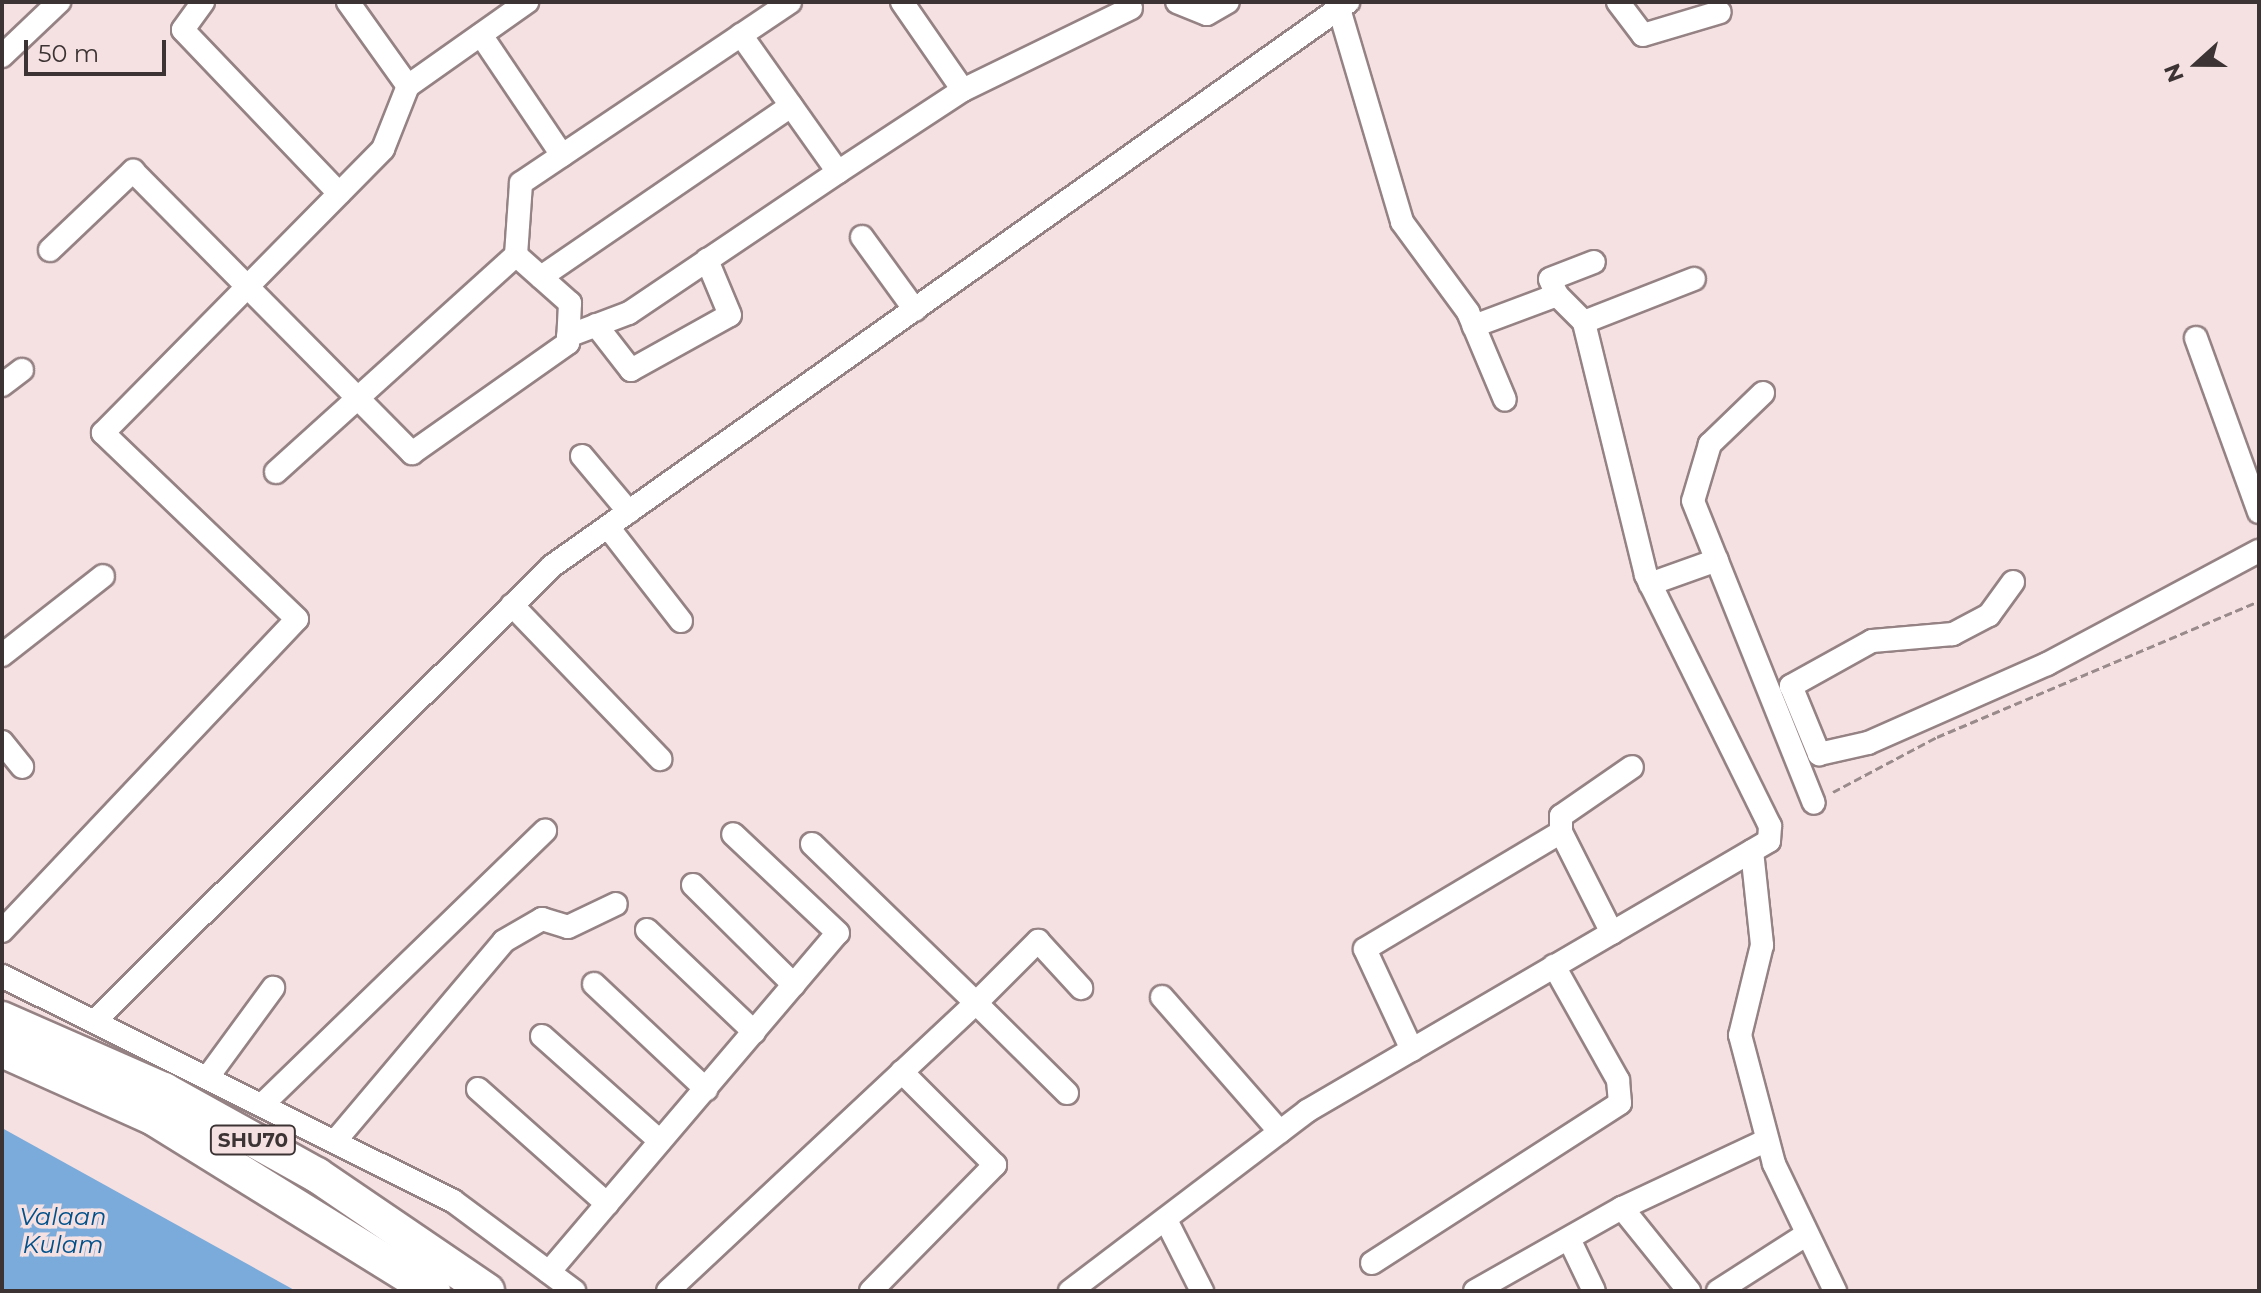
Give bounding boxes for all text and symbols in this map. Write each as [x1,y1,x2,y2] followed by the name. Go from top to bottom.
[28,24,170,74] scale bar
[2157,24,2237,104] north arrow
[38,39,99,68] text: 50 m
[2158,60,2190,86] text: N
[209,1124,297,1156] road number: SHU70
[20,1203,106,1259] water label: Valaan Kulam

